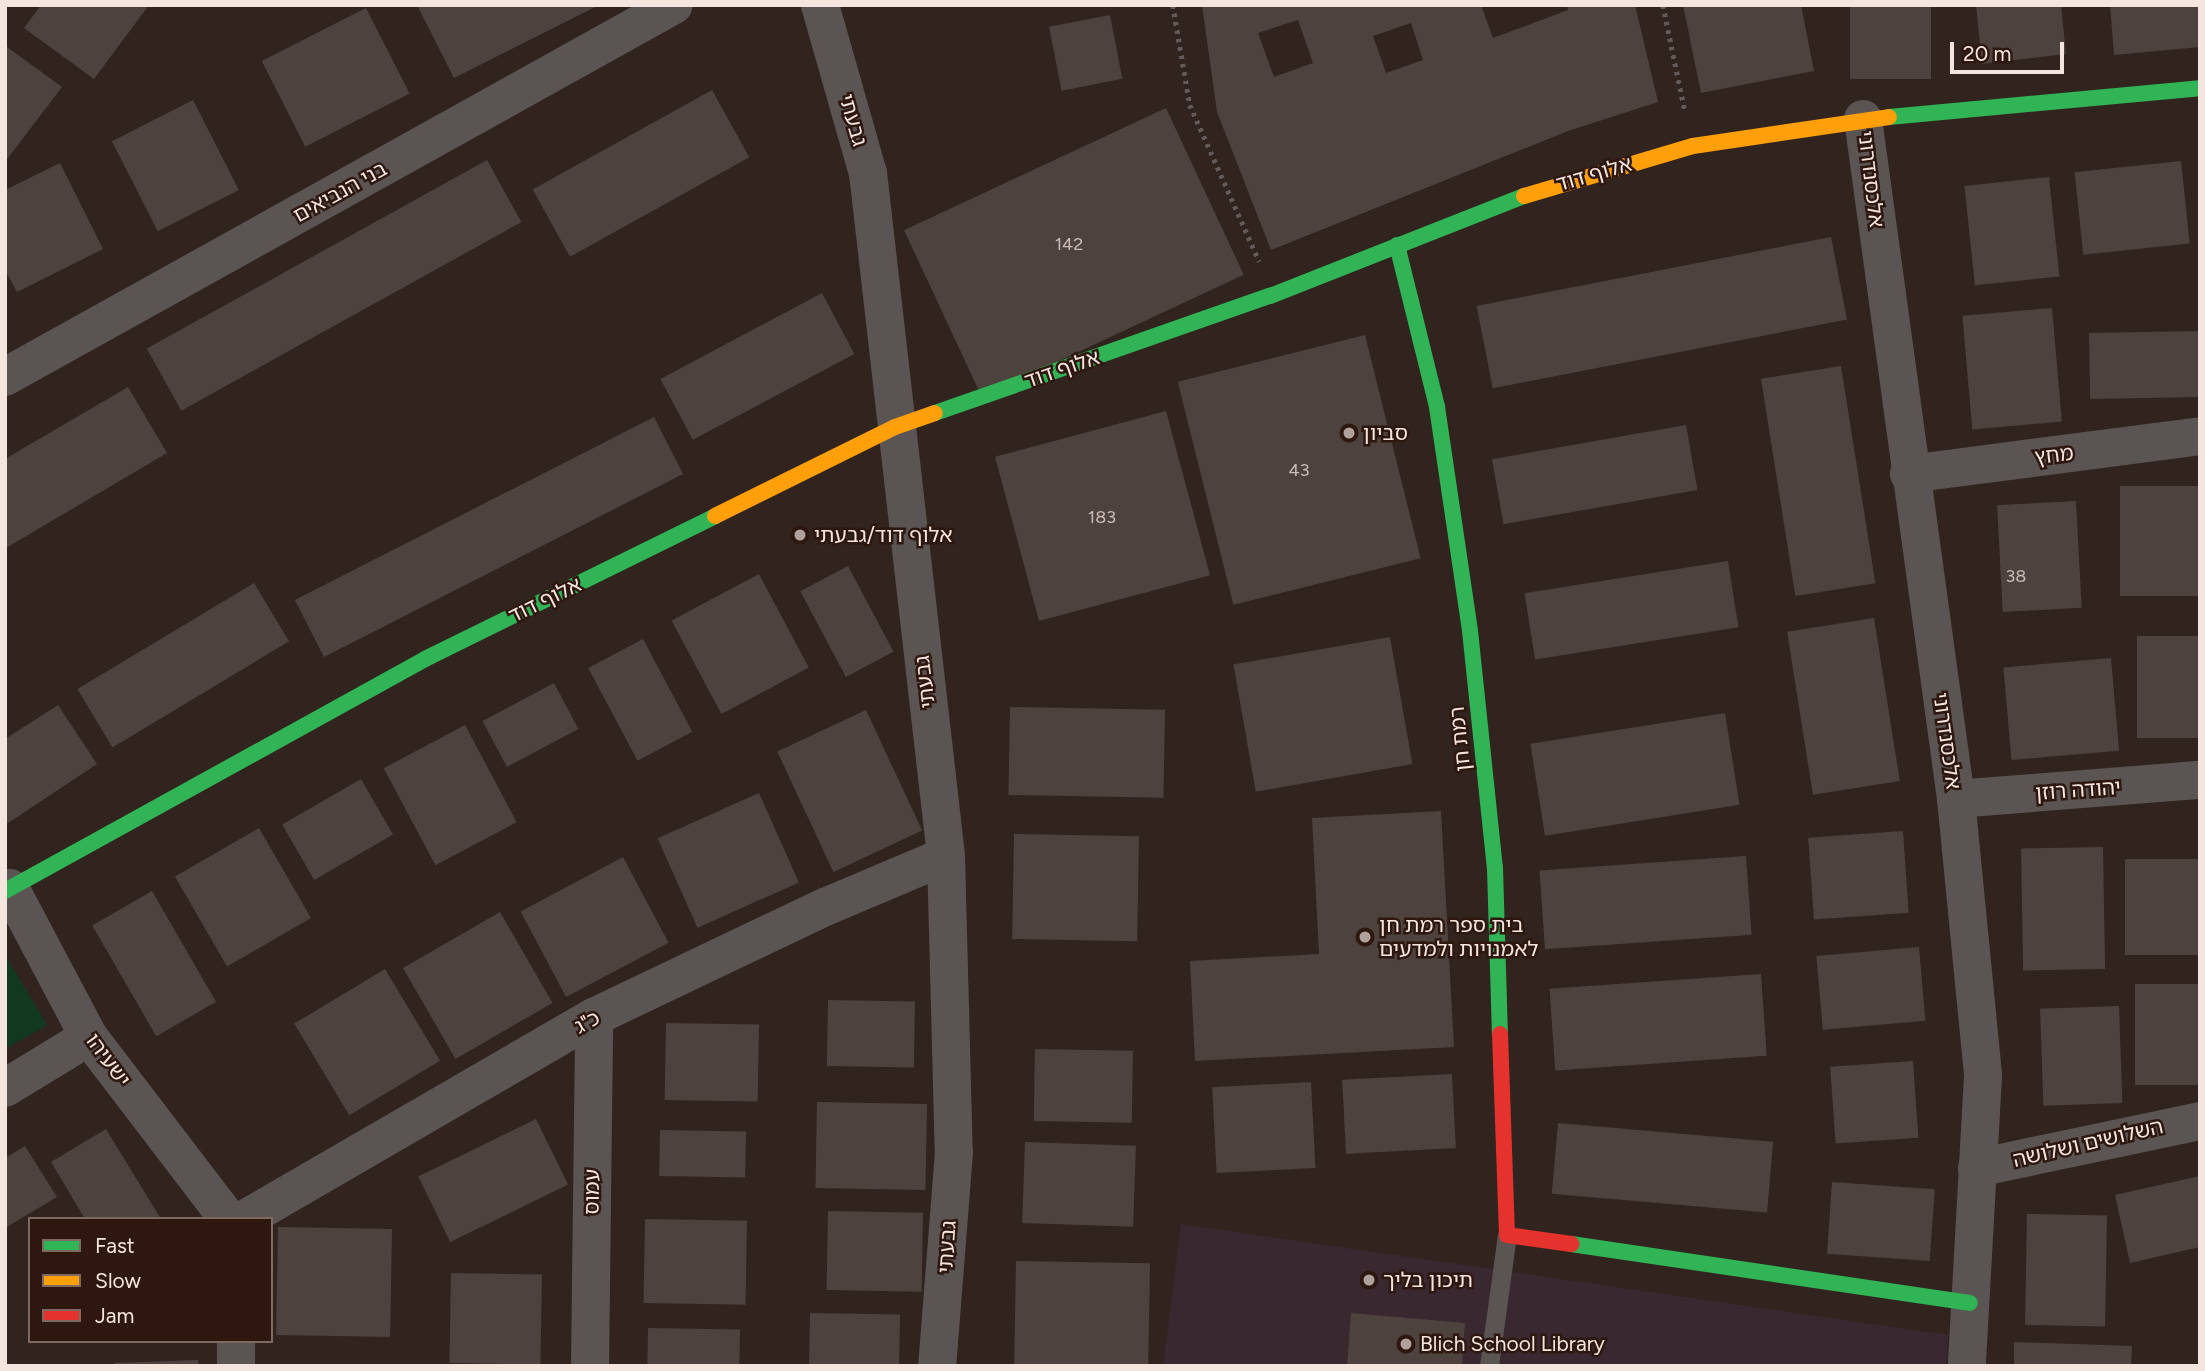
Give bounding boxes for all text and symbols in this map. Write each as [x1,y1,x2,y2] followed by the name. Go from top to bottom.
[1953,28,2067,72] scale bar
[1963,41,2011,66] text: 20 m
[834,91,872,149] street label: גבעתי
[1853,129,1889,229] street label: אלכסנדרוני
[1553,151,1635,197] street label: אלוף דוד
[289,156,391,228] street label: בני הנביאים
[1055,233,1083,255] house number: 142
[1021,344,1103,394] street label: אלוף דוד
[1363,420,1408,446] place label: סביון
[1341,425,1357,441] marker: סביון
[2033,440,2075,470] street label: מחץ
[1289,459,1309,481] house number: 43
[1088,506,1116,528] house number: 183
[814,522,953,548] place label: אלוף דוד/גבעתי
[792,527,808,543] marker: אלוף דוד/גבעתי
[2006,565,2026,587] house number: 38
[505,572,585,628] street label: אלוף דוד
[909,654,941,710] street label: גבעתי
[1928,691,1966,791] street label: אלכסנדרוני
[1444,705,1476,773] street label: רמת חן
[2034,774,2122,806] street label: יהודה רוזן
[1379,912,1538,962] place label: בית ספר רמת חן לאמנויות ולמדעים
[1357,929,1373,945] marker: בית ספר רמת חן לאמנויות ולמדעים
[570,1005,604,1039] street label: כ"ג
[80,1029,136,1091] street label: ישעיהו
[2010,1113,2166,1173] street label: השלושים ושלושה
[579,1169,605,1215] street label: עמוס
[28,1217,273,1343] legend
[933,1220,961,1274] street label: גבעתי
[95,1233,135,1258] text: Fast
[1383,1267,1473,1293] place label: תיכון בליך
[95,1268,141,1293] text: Slow
[1361,1272,1377,1288] marker: תיכון בליך
[95,1303,134,1328] text: Jam
[1420,1331,1605,1357] place label: Blich School Library
[1398,1336,1414,1352] marker: Blich School Library

